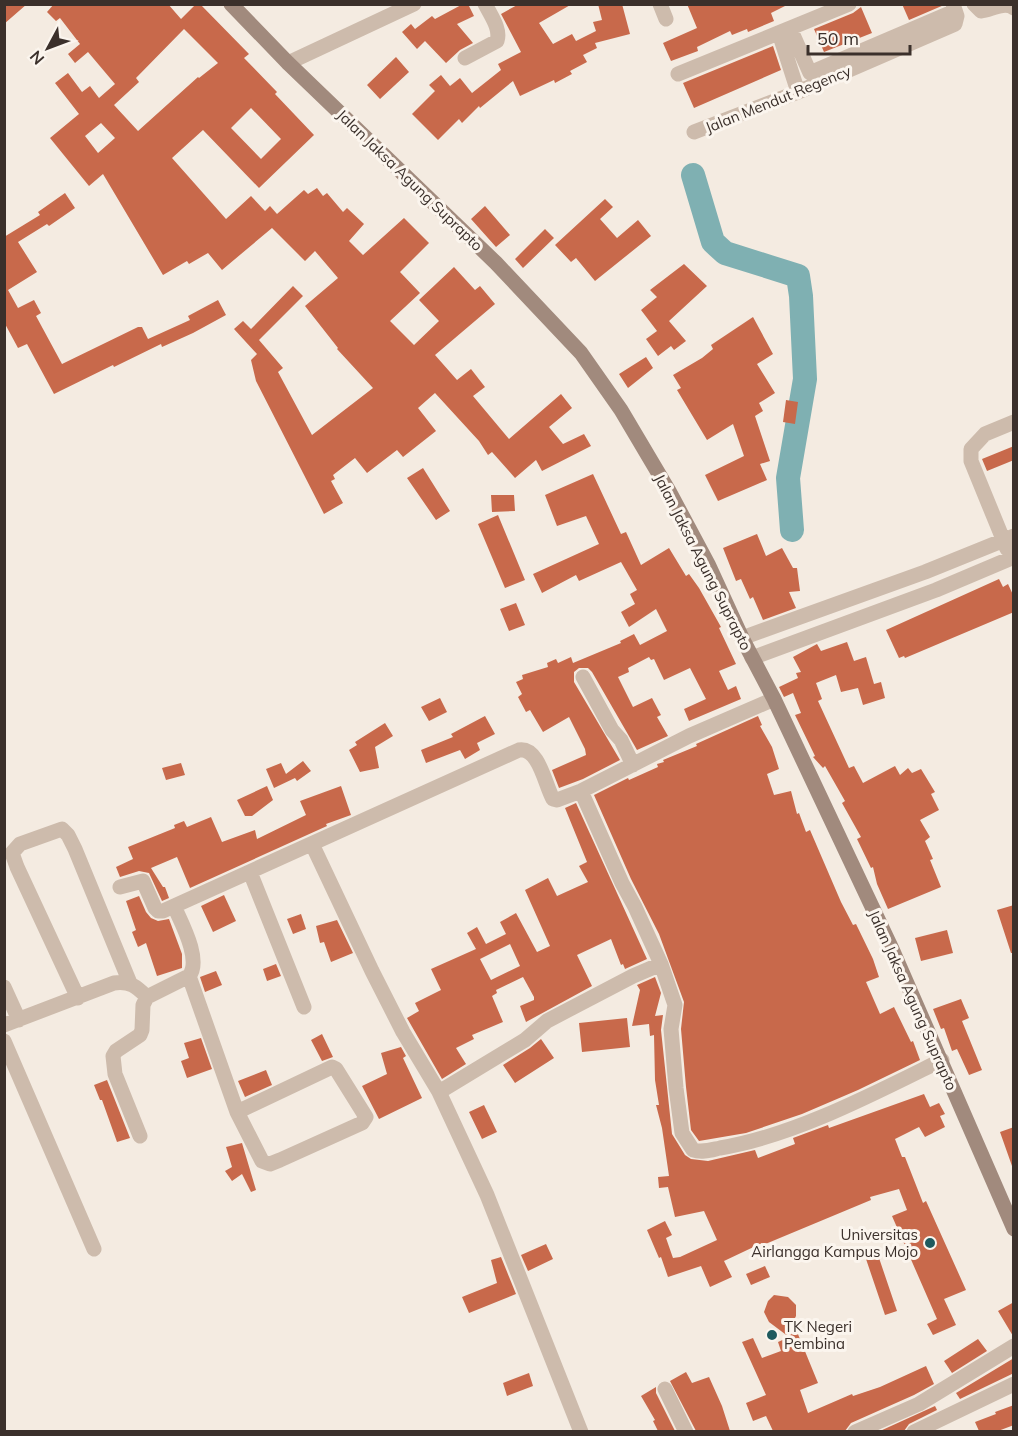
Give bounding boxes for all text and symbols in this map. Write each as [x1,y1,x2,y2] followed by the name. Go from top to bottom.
[18,18,78,78] north arrow
[808,18,910,56] scale bar
[817,27,859,50] text: 50 m
[25,47,48,69] text: N
[702,61,854,137] street label: Jalan Mendut Regency
[333,105,487,255] street label: Jalan Jaksa Agung Suprapto
[650,471,756,653] street label: Jalan Jaksa Agung Suprapto
[865,907,961,1093] street label: Jalan Jaksa Agung Suprapto
[751,1225,918,1261] place label: Universitas Airlangga Kampus Mojo
[923,1236,937,1250] marker: Universitas Airlangga Kampus Mojo
[784,1317,852,1353] place label: TK Negeri Pembina
[765,1328,779,1342] marker: TK Negeri Pembina

